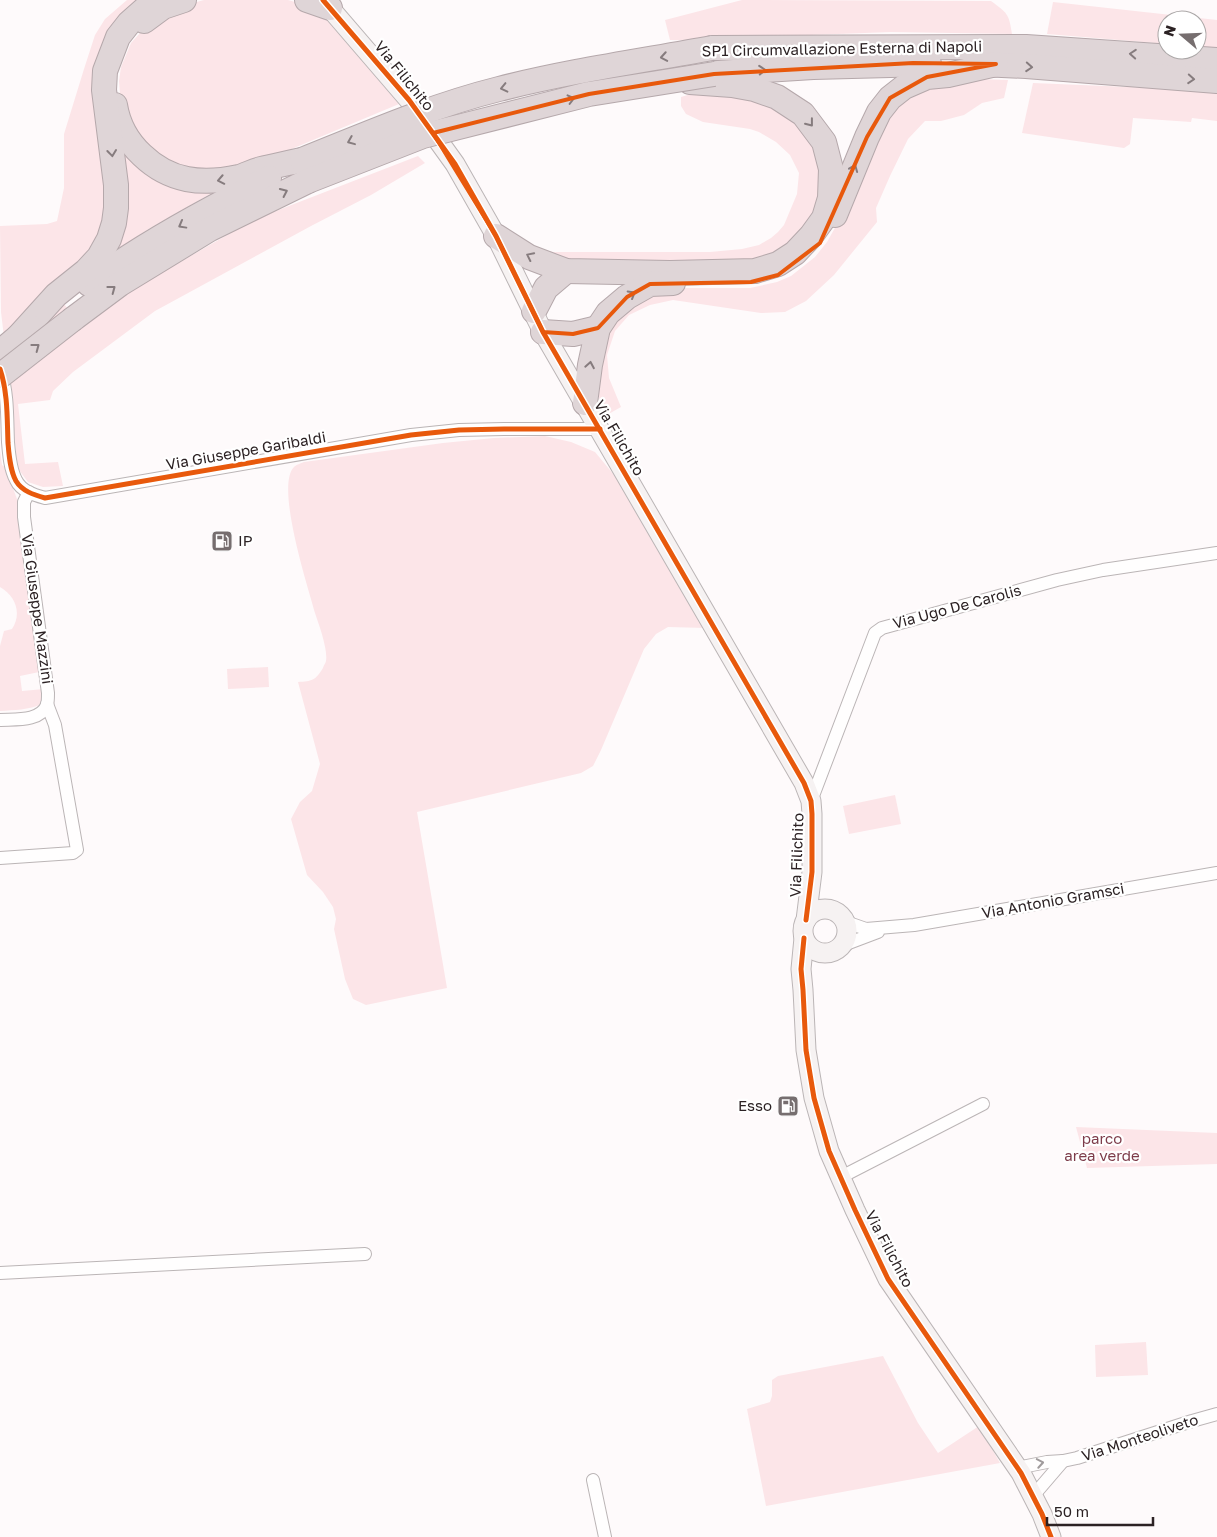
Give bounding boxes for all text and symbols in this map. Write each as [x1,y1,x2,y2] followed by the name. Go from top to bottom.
[1157,10,1207,60] north arrow
[1159,23,1179,38] text: N
[371,37,438,114] street label: Via Filichito
[702,37,982,59] street label: SP1 Circumvallazione Esterna di Napoli
[1129,49,1137,60] one-way arrow
[659,51,668,61] one-way arrow
[1026,61,1034,72] one-way arrow
[758,65,766,76] one-way arrow
[1188,73,1196,84] one-way arrow
[500,82,509,93] one-way arrow
[566,94,575,105] one-way arrow
[804,117,812,126] one-way arrow
[347,134,356,145] one-way arrow
[106,149,117,157] one-way arrow
[848,164,859,173] one-way arrow
[217,174,226,185] one-way arrow
[279,188,288,199] one-way arrow
[179,218,188,228] one-way arrow
[526,252,535,263] one-way arrow
[106,287,115,295] one-way arrow
[627,290,636,300] one-way arrow
[30,344,39,352] one-way arrow
[585,361,595,370] one-way arrow
[591,396,649,479] street label: Via Filichito
[164,427,327,473] street label: Via Giuseppe Garibaldi
[210,529,234,553] fuel station icon: IP
[238,531,253,549] place label: IP
[19,533,57,685] street label: Via Giuseppe Mazzini
[891,580,1023,632] street label: Via Ugo De Carolis
[786,812,806,897] street label: Via Filichito
[980,879,1126,921] street label: Via Antonio Gramsci
[776,1094,800,1118] fuel station icon: Esso
[738,1096,772,1114] place label: Esso
[1064,1129,1140,1164] park label: parco area verde
[862,1207,918,1290] street label: Via Filichito
[1079,1410,1200,1464] street label: Via Monteoliveto
[1036,1459,1044,1469] one-way arrow
[1047,1494,1153,1526] scale bar
[1054,1502,1089,1520] text: 50 m

